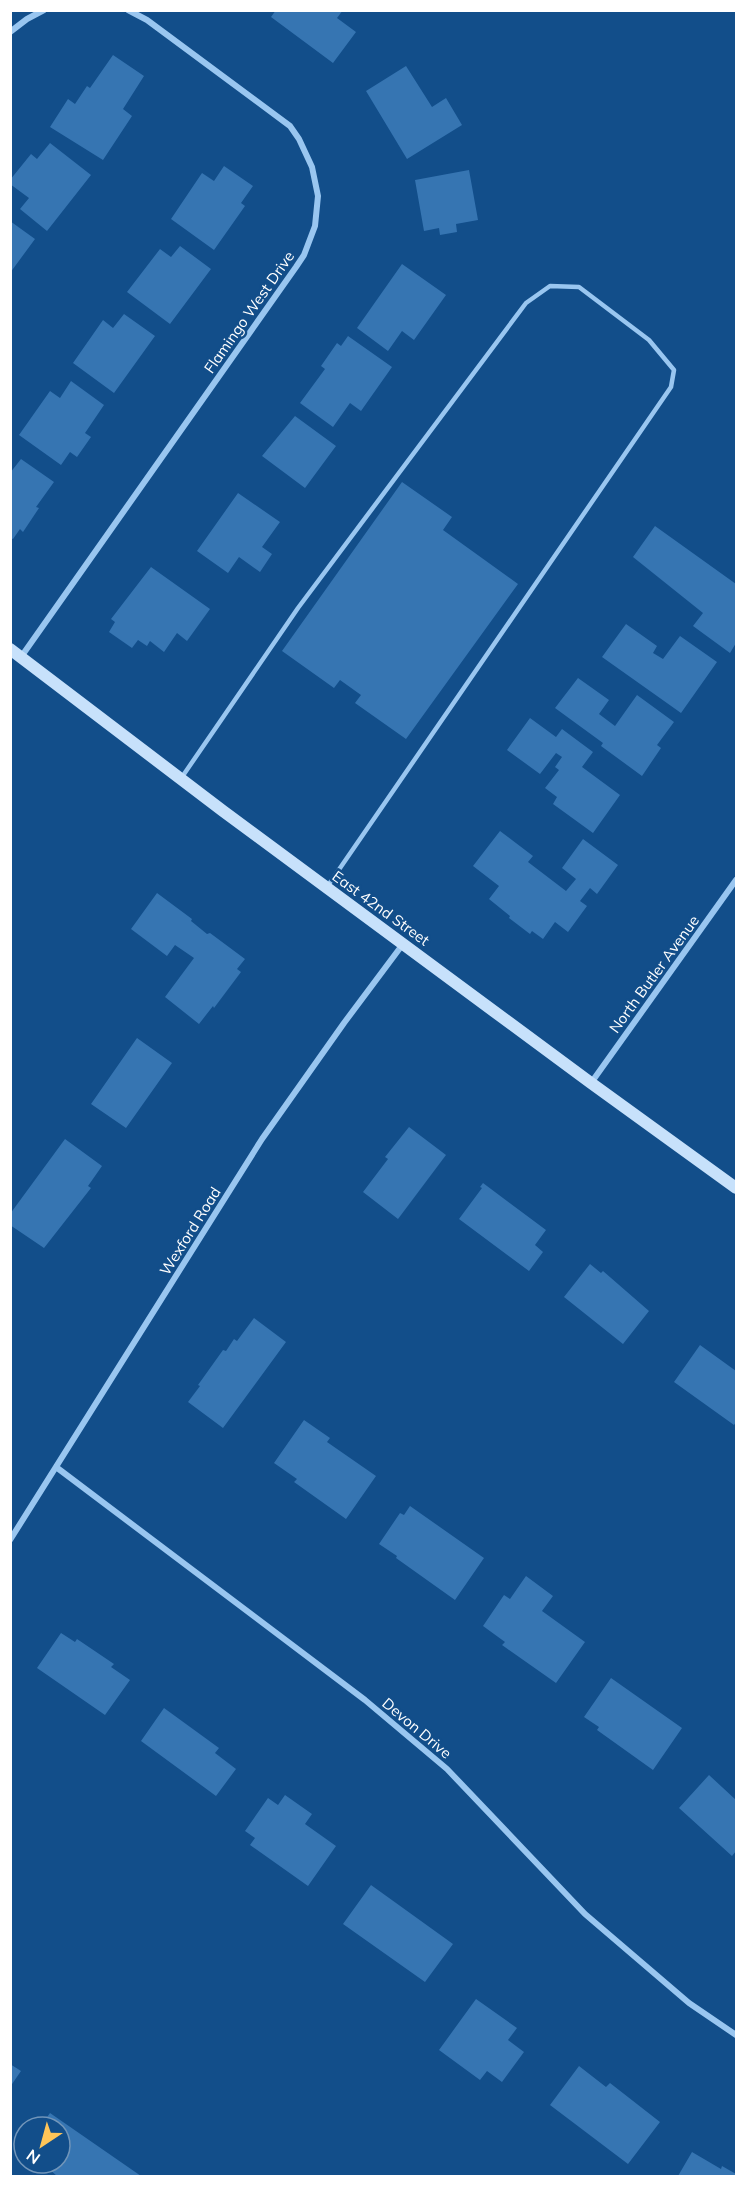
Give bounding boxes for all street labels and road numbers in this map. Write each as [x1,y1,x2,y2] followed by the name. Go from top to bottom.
[200,247,298,377] street label: Flamingo West Drive
[329,866,433,950] street label: East 42nd Street
[605,911,703,1037] street label: North Butler Avenue
[155,1183,225,1279] street label: Wexford Road
[378,1694,456,1762] street label: Devon Drive

